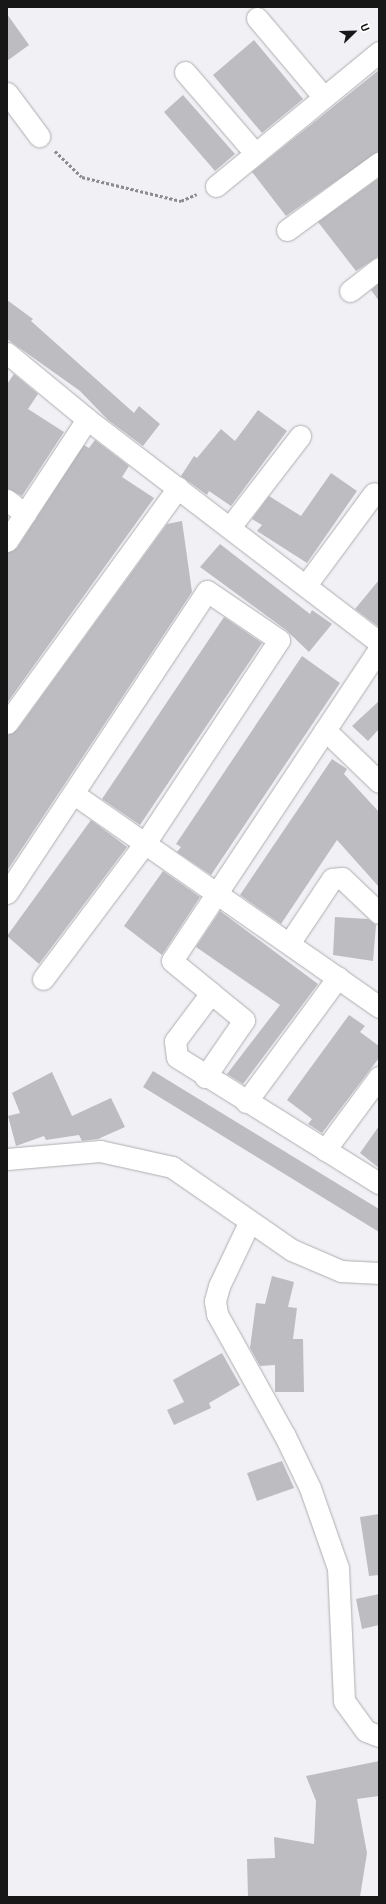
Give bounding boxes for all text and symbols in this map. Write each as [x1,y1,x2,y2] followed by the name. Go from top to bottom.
[334,12,374,52] north arrow
[358,21,373,33] text: U

